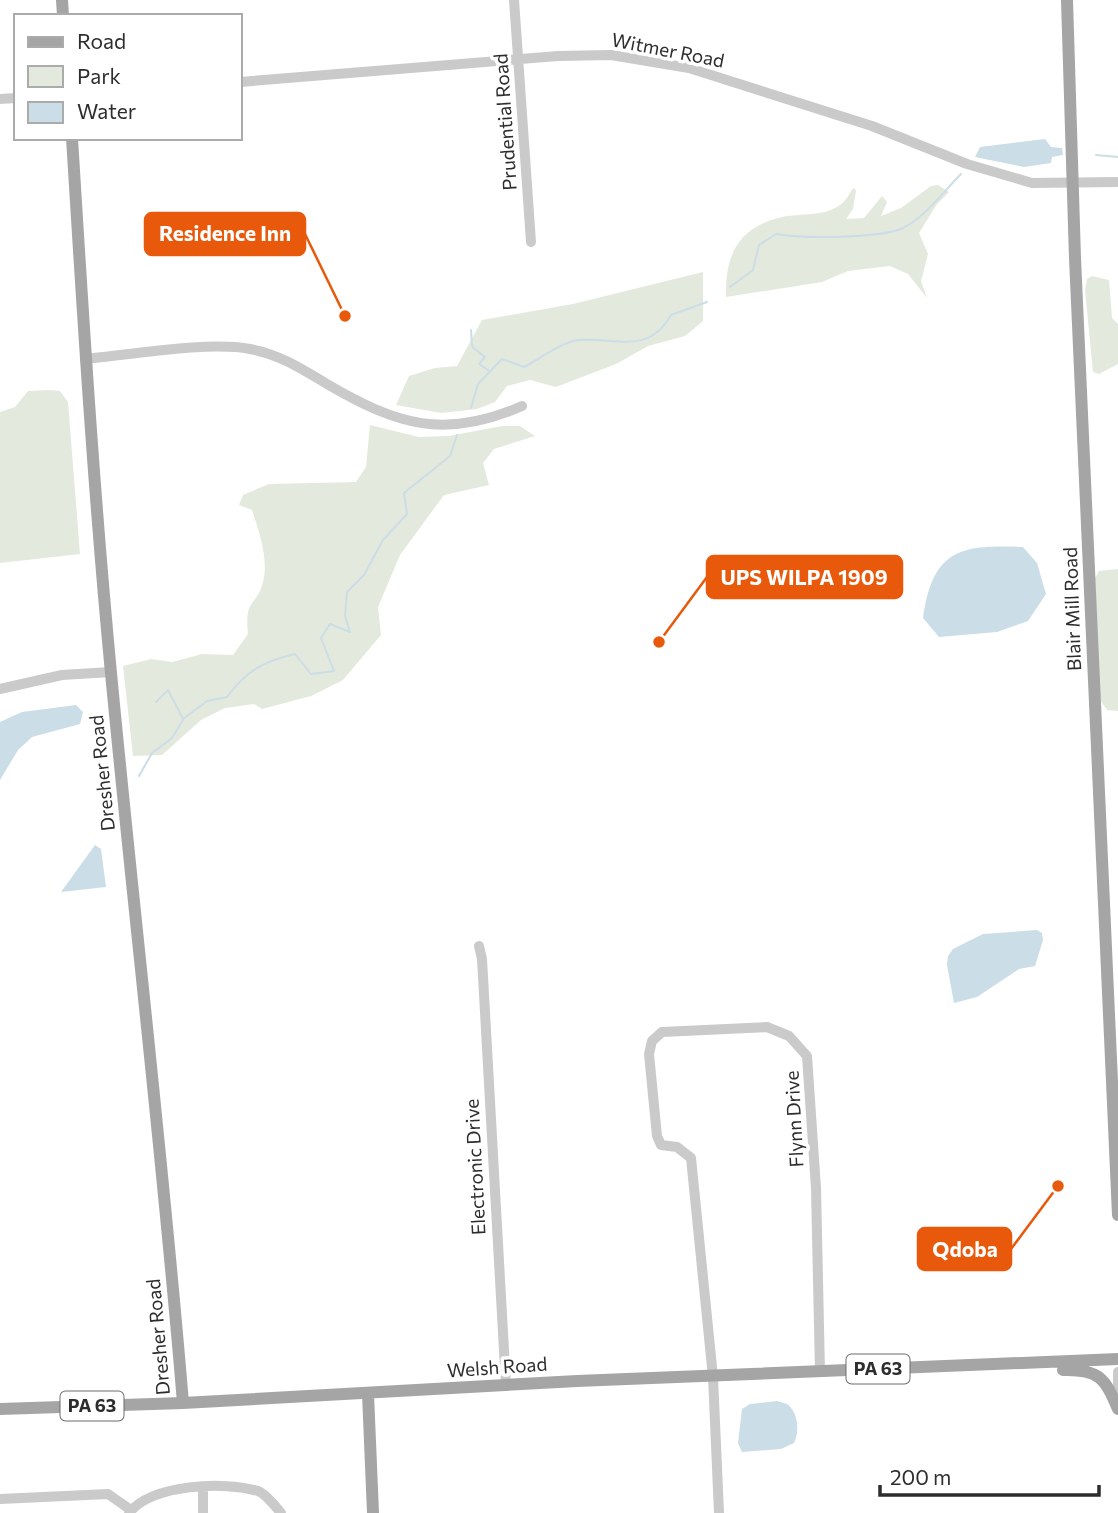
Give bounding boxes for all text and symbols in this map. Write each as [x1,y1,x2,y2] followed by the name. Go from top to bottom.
[14,14,242,140] legend
[610,27,726,72] street label: Witmer Road
[77,28,126,53] text: Road
[488,53,521,191] street label: Prudential Road
[77,63,121,88] text: Park
[77,98,136,123] text: Water
[145,213,305,255] callout: Residence Inn
[159,220,291,245] text: Residence Inn
[1058,547,1085,671] street label: Blair Mill Road
[707,556,902,598] callout: UPS WILPA 1909
[720,564,888,589] text: UPS WILPA 1909
[84,714,119,832] street label: Dresher Road
[779,1070,808,1168] street label: Flynn Drive
[459,1098,490,1236] street label: Electronic Drive
[918,1228,1011,1270] callout: Qdoba
[932,1236,998,1261] text: Qdoba
[141,1278,174,1396] street label: Dresher Road
[446,1352,548,1381] street label: Welsh Road
[846,1354,910,1384] road number: PA 63
[60,1392,124,1420] road number: PA 63
[880,1454,1099,1498] scale bar
[890,1464,951,1489] text: 200 m

